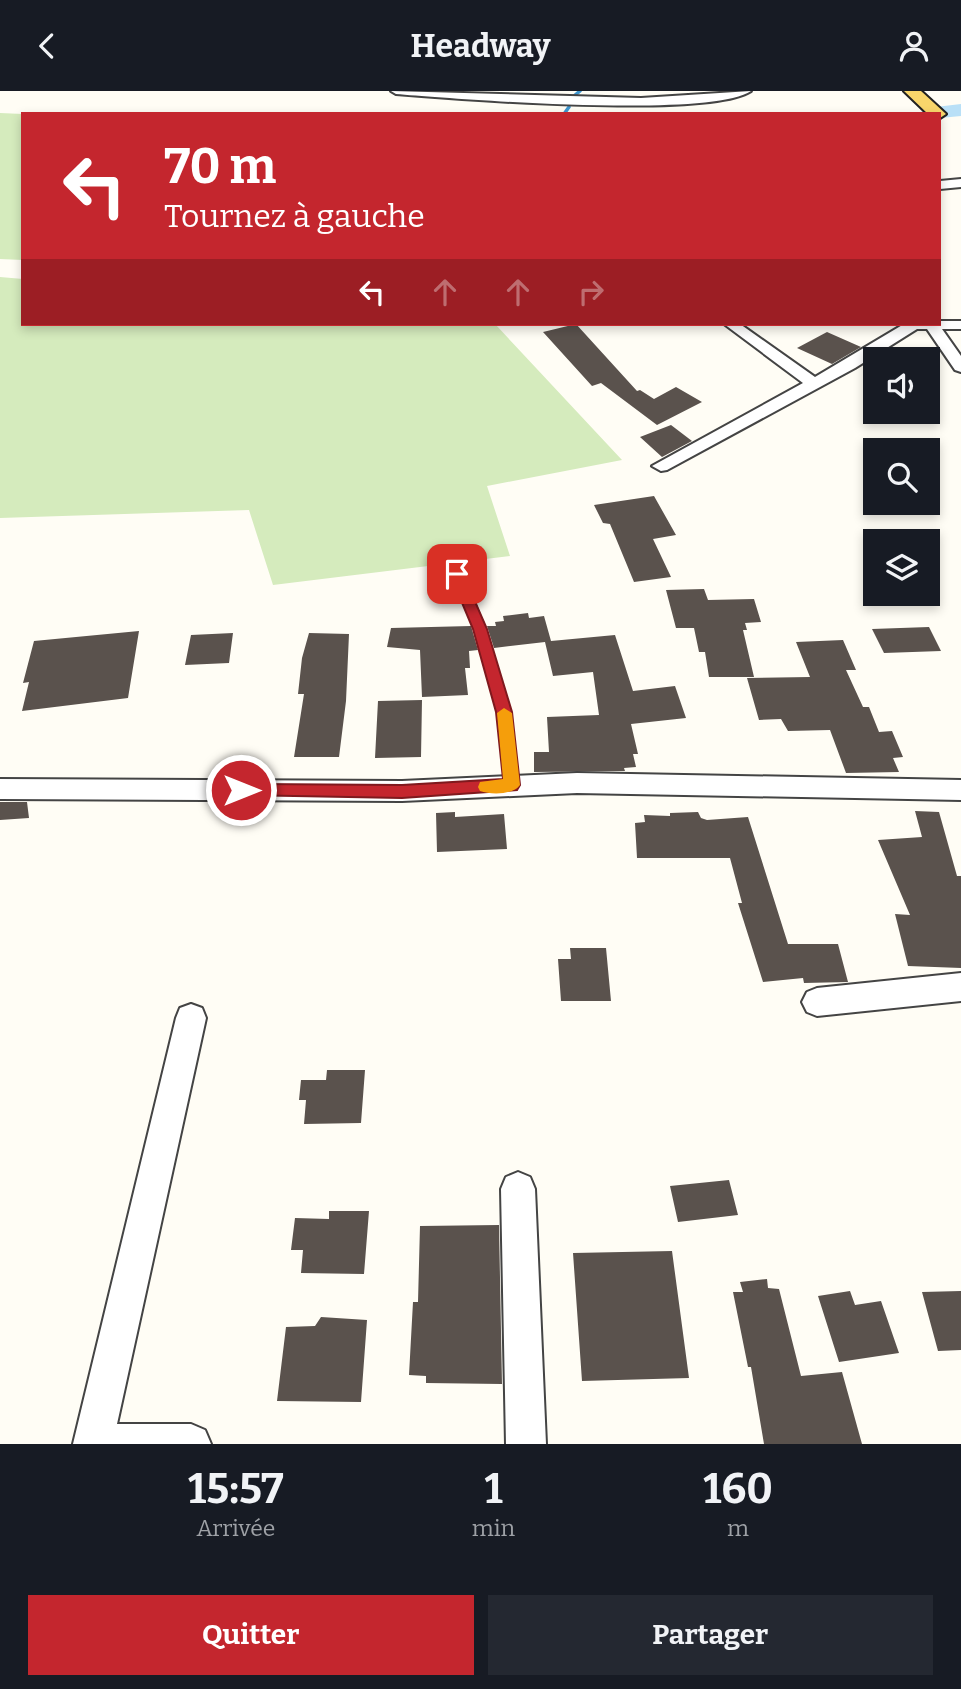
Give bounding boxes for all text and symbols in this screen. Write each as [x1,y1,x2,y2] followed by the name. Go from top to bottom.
[28,27,66,65] icon: back
[410,27,551,65] text: Headway
[895,27,933,65] icon: person
[164,137,276,196] text: 70 m
[49,140,140,231] icon: left
[164,197,425,235] text: Tournez à gauche
[353,273,391,311] icon: left
[426,273,464,311] icon: ahead
[499,273,537,311] icon: ahead
[572,273,610,311] icon: right
[863,347,940,606] map controls
[863,347,940,424] button: sound
[863,438,940,515] button: search
[863,529,940,606] button: layers
[427,544,487,604] pin
[438,555,476,593] icon: arrive
[204,753,278,827] position arrow
[188,1464,284,1514] text: 15:57
[484,1464,503,1514] text: 1
[703,1464,773,1514] text: 160
[196,1514,275,1542] text: Arrivée
[472,1514,515,1542] text: min
[727,1514,749,1542] text: m
[28,1595,474,1675] button: Quitter
[488,1595,933,1675] button: Partager

